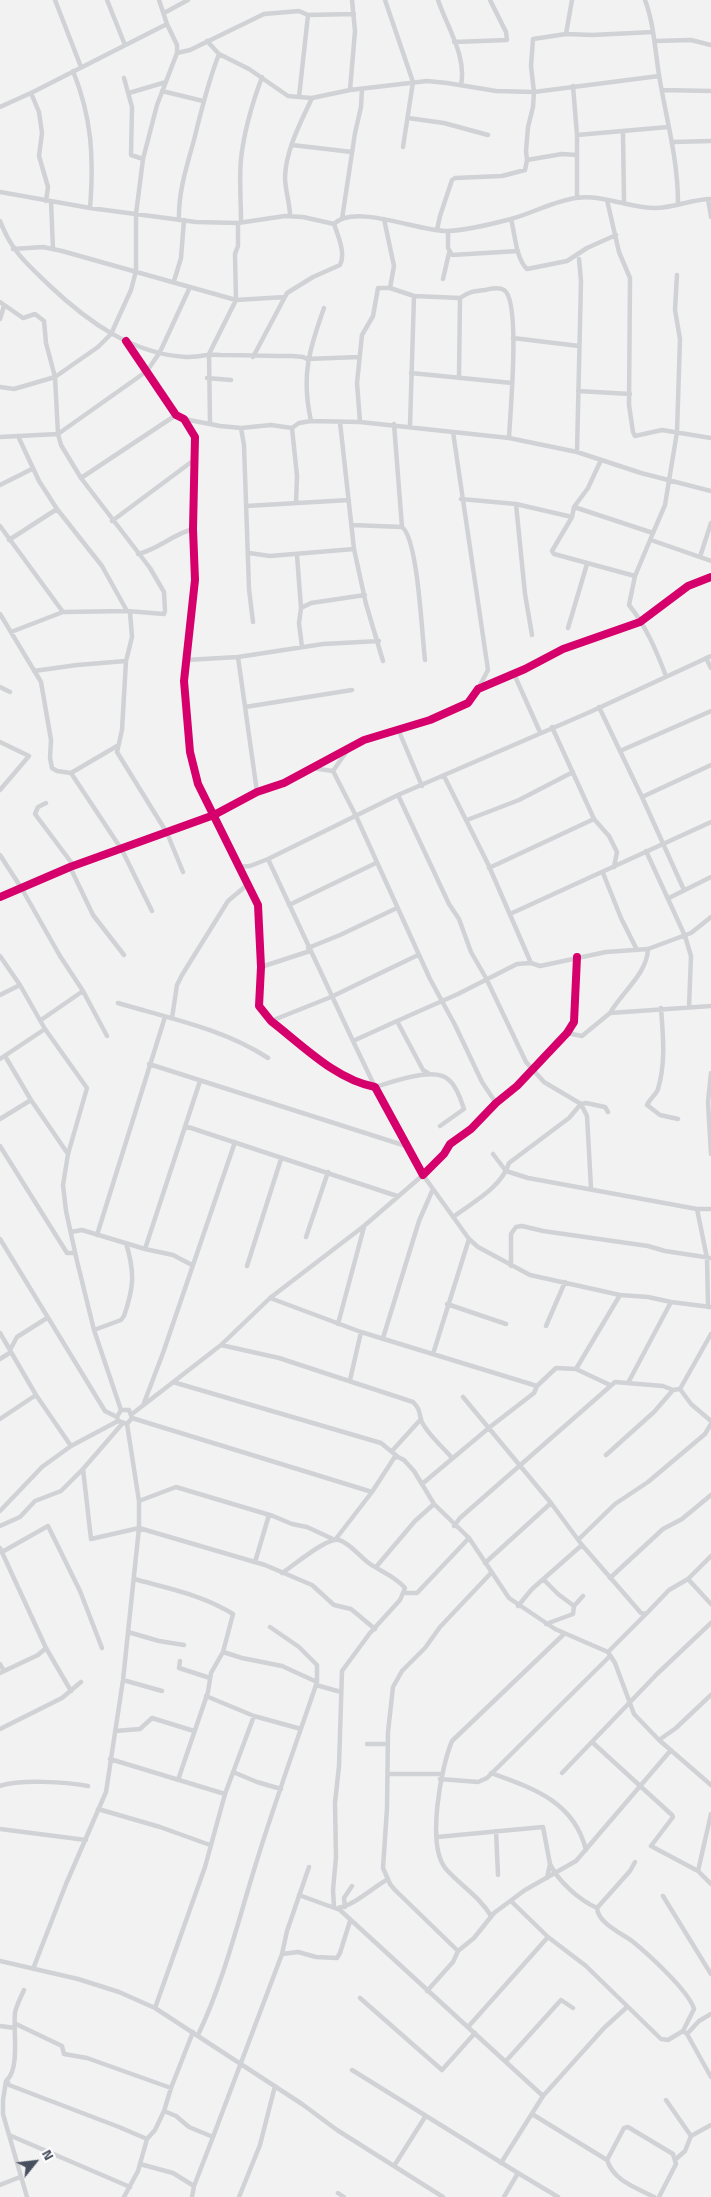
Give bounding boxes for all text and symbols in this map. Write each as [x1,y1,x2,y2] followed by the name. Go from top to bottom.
[10,2137,60,2187] north arrow
[37,2145,60,2164] text: N

